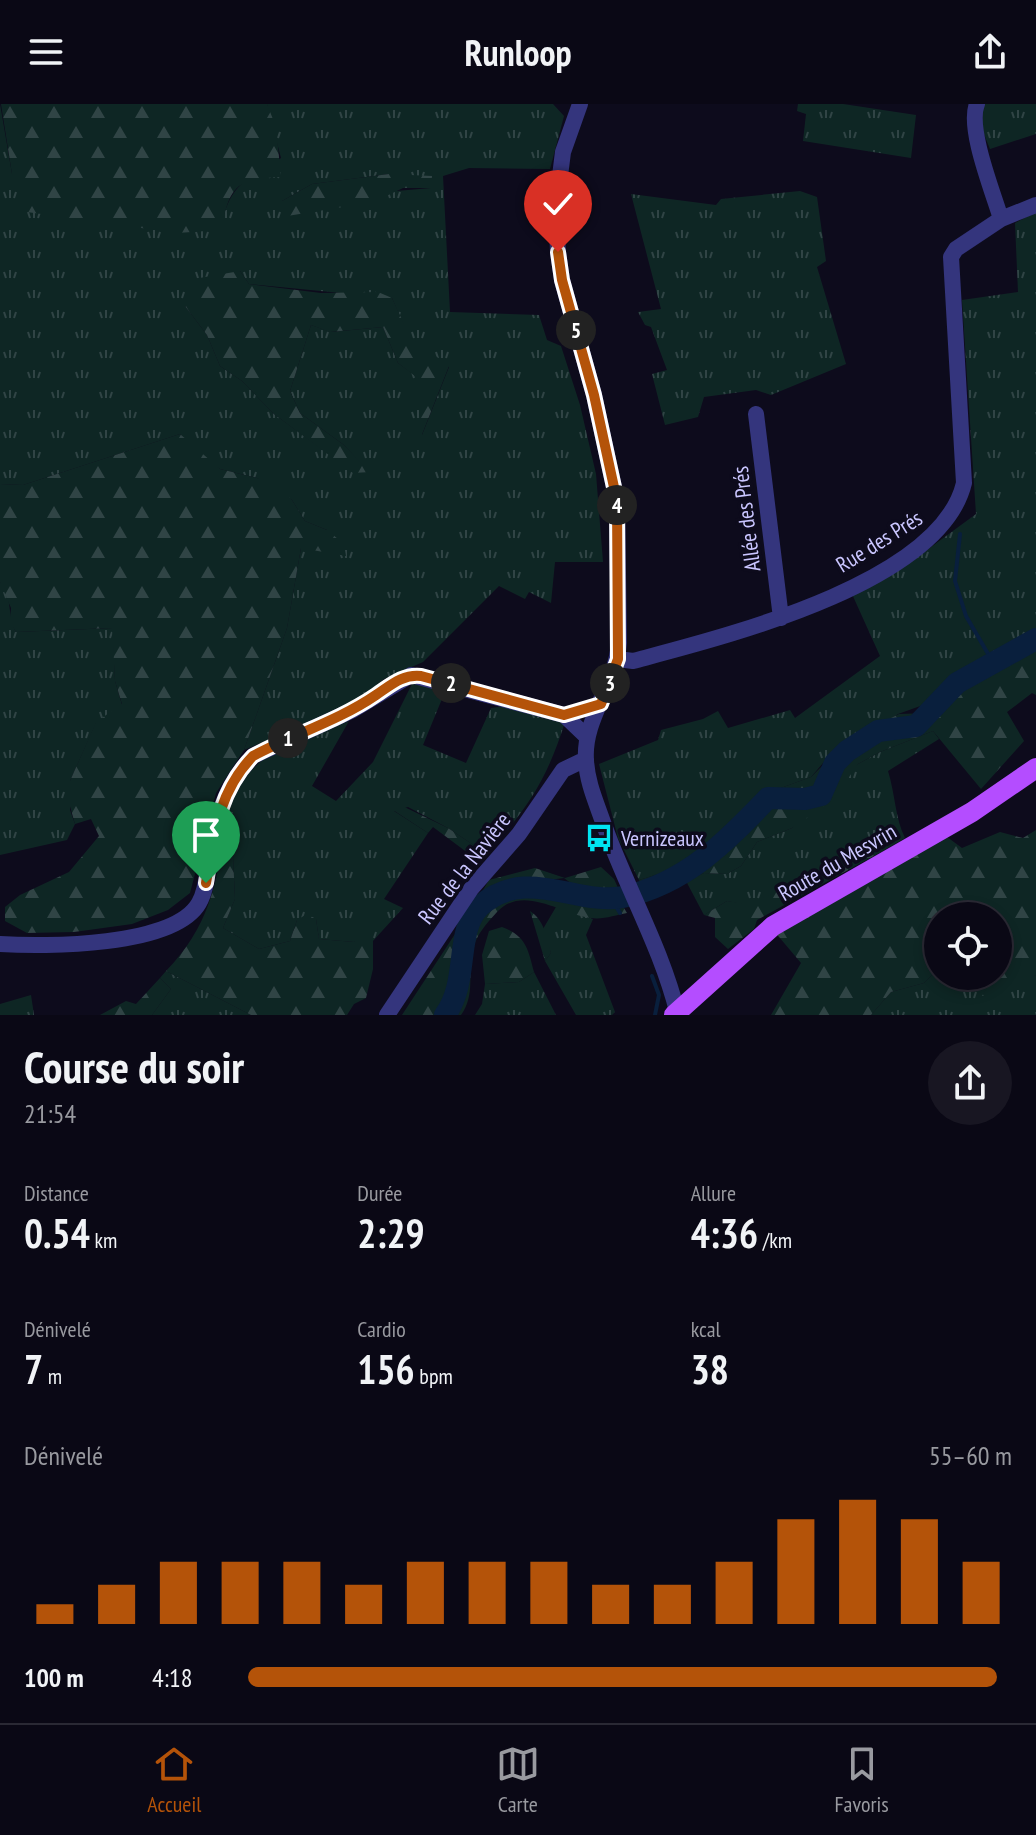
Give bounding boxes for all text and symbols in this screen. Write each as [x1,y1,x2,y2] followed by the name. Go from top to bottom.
[464,29,572,76] text: Runloop
[24,30,68,74] icon: menu
[968,30,1012,74] icon: share
[524,170,592,252] pin
[536,182,580,226] icon: check
[556,310,596,350] pin: 5
[571,316,581,344] text: 5
[726,465,766,573] street label: Allée des Prés
[597,485,637,525] pin: 4
[612,491,622,519] text: 4
[831,504,927,578] street label: Rue des Prés
[431,663,471,703] pin: 2
[590,663,630,703] pin: 3
[446,669,456,697] text: 2
[605,669,615,697] text: 3
[268,718,308,758] pin: 1
[283,724,293,752] text: 1
[172,801,240,883] pin
[412,807,516,929] street label: Rue de la Navière
[184,813,228,857] icon: arrive
[773,817,901,907] street label: Route du Mesvrin
[584,823,614,853] bus stop icon: Vernizeaux
[620,824,704,852] place label: Vernizeaux
[924,902,1012,990] map controls
[924,902,1012,990] button: locate
[24,1038,244,1095] text: Course du soir
[928,1041,1012,1125] button: share
[24,1097,76,1130] text: 21:54
[24,1179,89,1207] text: Distance
[357,1179,402,1207] text: Durée
[691,1179,736,1207] text: Allure
[24,1207,90,1259] text: 0.54
[357,1207,425,1259] text: 2:29
[691,1207,758,1259] text: 4:36
[90,1226,117,1254] text: km
[758,1226,792,1254] text: /km
[24,1315,91,1343] text: Dénivelé
[357,1315,406,1343] text: Cardio
[691,1315,721,1343] text: kcal
[24,1343,43,1395] text: 7
[357,1343,415,1395] text: 156
[691,1343,729,1395] text: 38
[43,1362,62,1390] text: m
[415,1362,453,1390] text: bpm
[24,1439,103,1472] text: Dénivelé
[929,1439,1012,1472] text: 55–60 m
[24,1661,84,1694] text: 100 m
[152,1661,192,1694] text: 4:18
[147,1742,201,1818] tab: Accueil
[496,1742,540,1818] tab: Carte
[835,1742,889,1818] tab: Favoris

